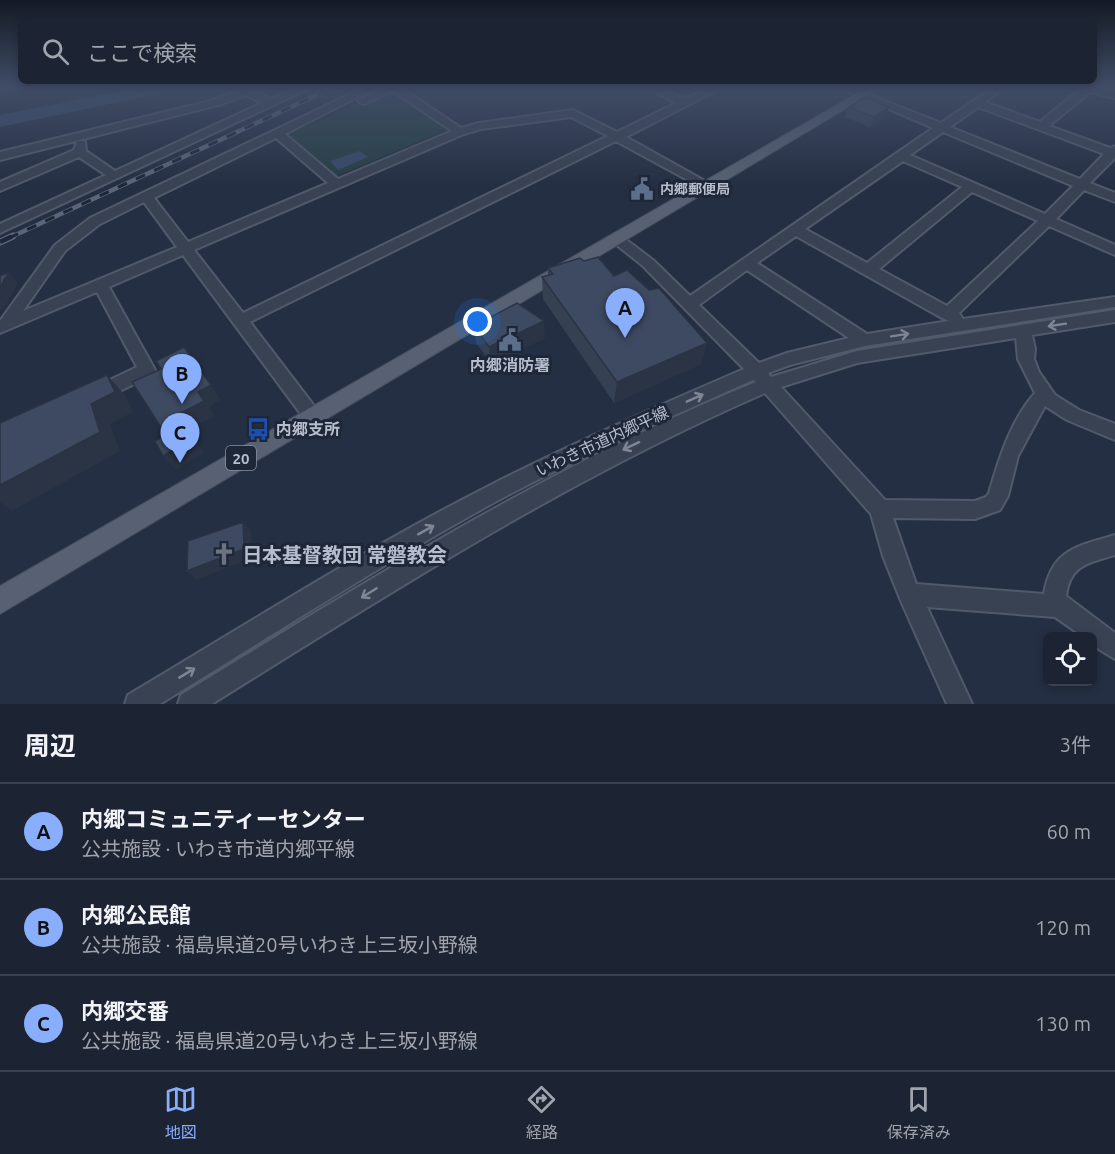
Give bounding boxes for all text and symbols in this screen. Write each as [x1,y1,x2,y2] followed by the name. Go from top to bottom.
[18,18,1097,84] search box
[39,35,72,68] icon: search
[87,40,197,65] text: ここで検索
[629,176,655,202] public building icon: 内郷郵便局
[660,181,730,197] place label: 内郷郵便局
[606,288,644,338] pin: A
[463,307,492,336] your location
[1048,320,1068,331] one-way arrow
[497,327,523,353] public building icon: 内郷消防署
[890,329,910,340] one-way arrow
[162,354,201,404] pin: B
[470,356,550,374] place label: 内郷消防署
[685,392,704,403] one-way arrow
[533,402,671,480] street label: いわき市道内郷平線
[160,414,200,463] pin: C
[245,416,271,442] bus stop icon: 内郷支所
[276,420,340,438] place label: 内郷支所
[622,441,640,453] one-way arrow
[226,446,256,470] road number: 20
[417,524,434,536] one-way arrow
[211,541,237,567] church icon: 日本基督教団 常磐教会
[242,543,447,566] place label: 日本基督教団 常磐教会
[361,587,378,599] one-way arrow
[1043,632,1097,686] map controls
[1043,632,1097,686] button: locate
[178,667,195,680] one-way arrow
[24,731,76,760] text: 周辺
[1060,733,1091,756] text: 3件
[81,806,366,831] text: 内郷コミュニティーセンター
[36,820,51,843] text: A
[1047,820,1091,843] text: 60 m
[81,837,355,860] text: 公共施設 · いわき市道内郷平線
[81,902,191,927] text: 内郷公民館
[37,916,50,939] text: B
[1035,916,1091,939] text: 120 m
[81,933,478,956] text: 公共施設 · 福島県道20号いわき上三坂小野線
[81,998,169,1023] text: 内郷交番
[37,1012,50,1035] text: C
[1035,1012,1091,1035] text: 130 m
[81,1029,478,1052] text: 公共施設 · 福島県道20号いわき上三坂小野線
[164,1083,197,1143] tab: 地図
[525,1083,558,1143] tab: 経路
[887,1083,951,1143] tab: 保存済み

